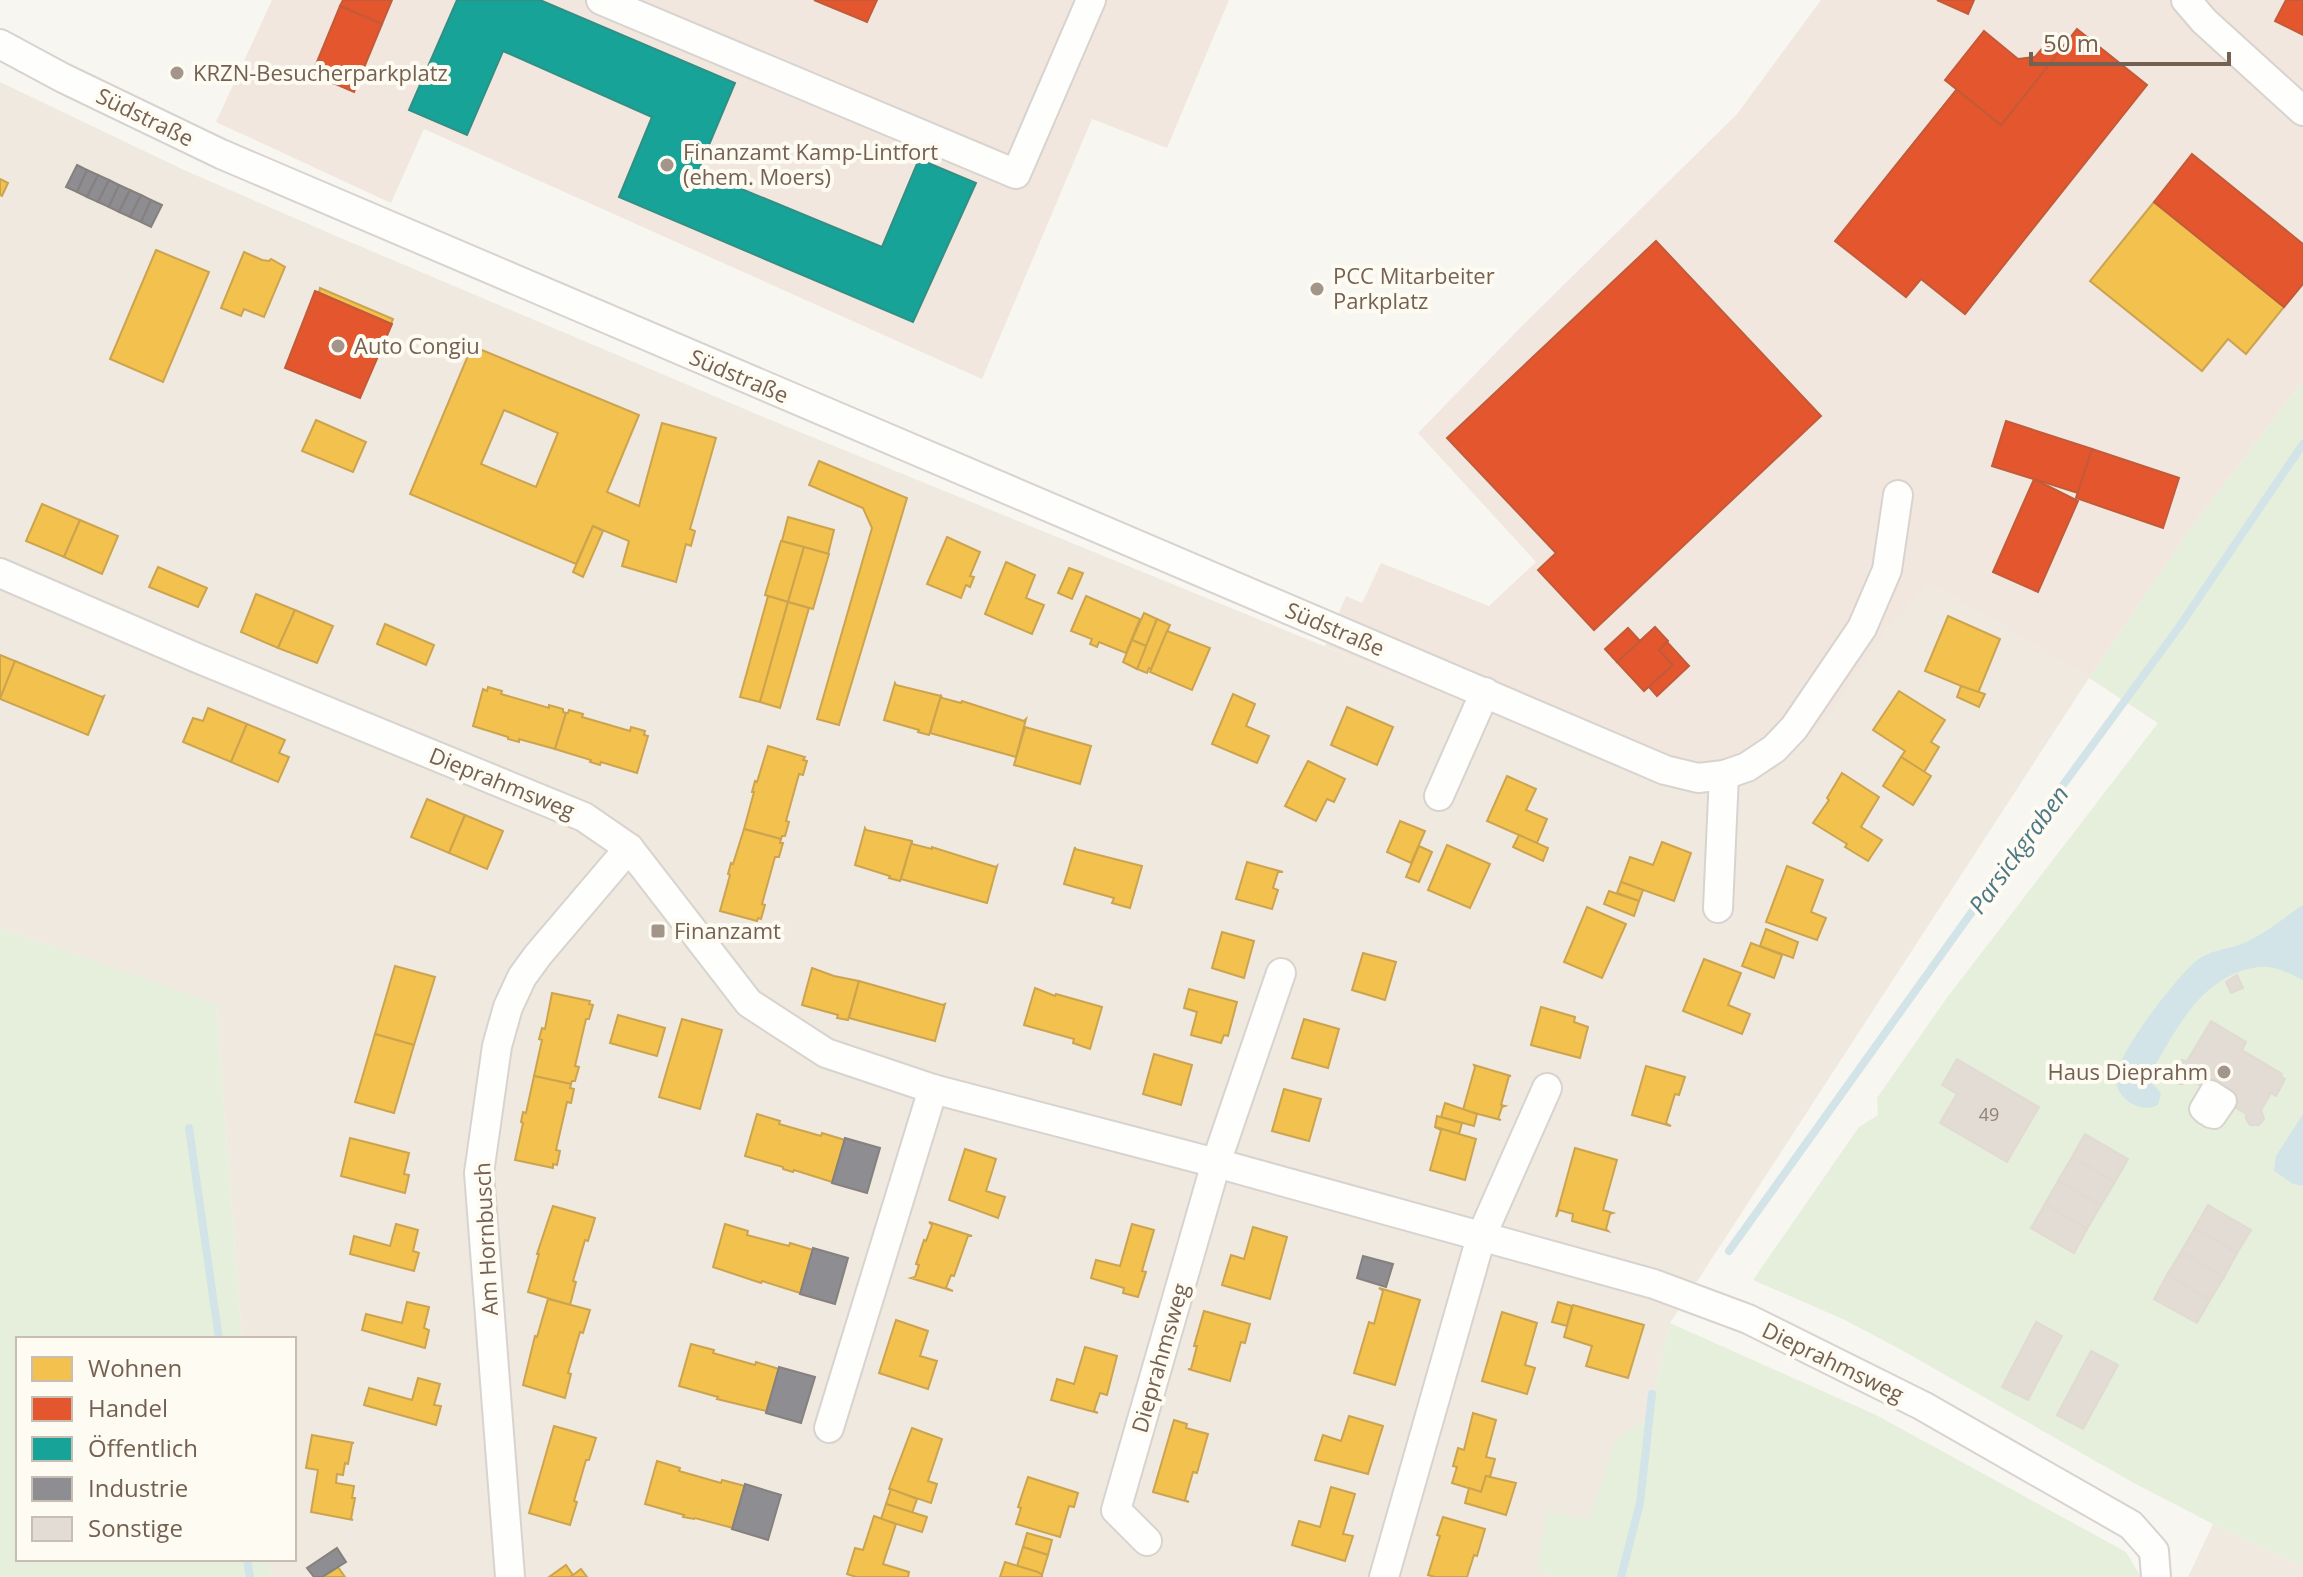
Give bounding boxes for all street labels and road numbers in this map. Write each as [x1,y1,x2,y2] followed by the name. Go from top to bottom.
[92,80,199,153] street label: Südstraße
[685,341,793,409] street label: Südstraße
[1281,594,1389,662] street label: Südstraße
[425,739,580,825] street label: Dieprahmsweg
[466,1162,504,1316] street label: Am Hornbusch
[1123,1279,1195,1436] street label: Dieprahmsweg
[1758,1314,1909,1408] street label: Dieprahmsweg

